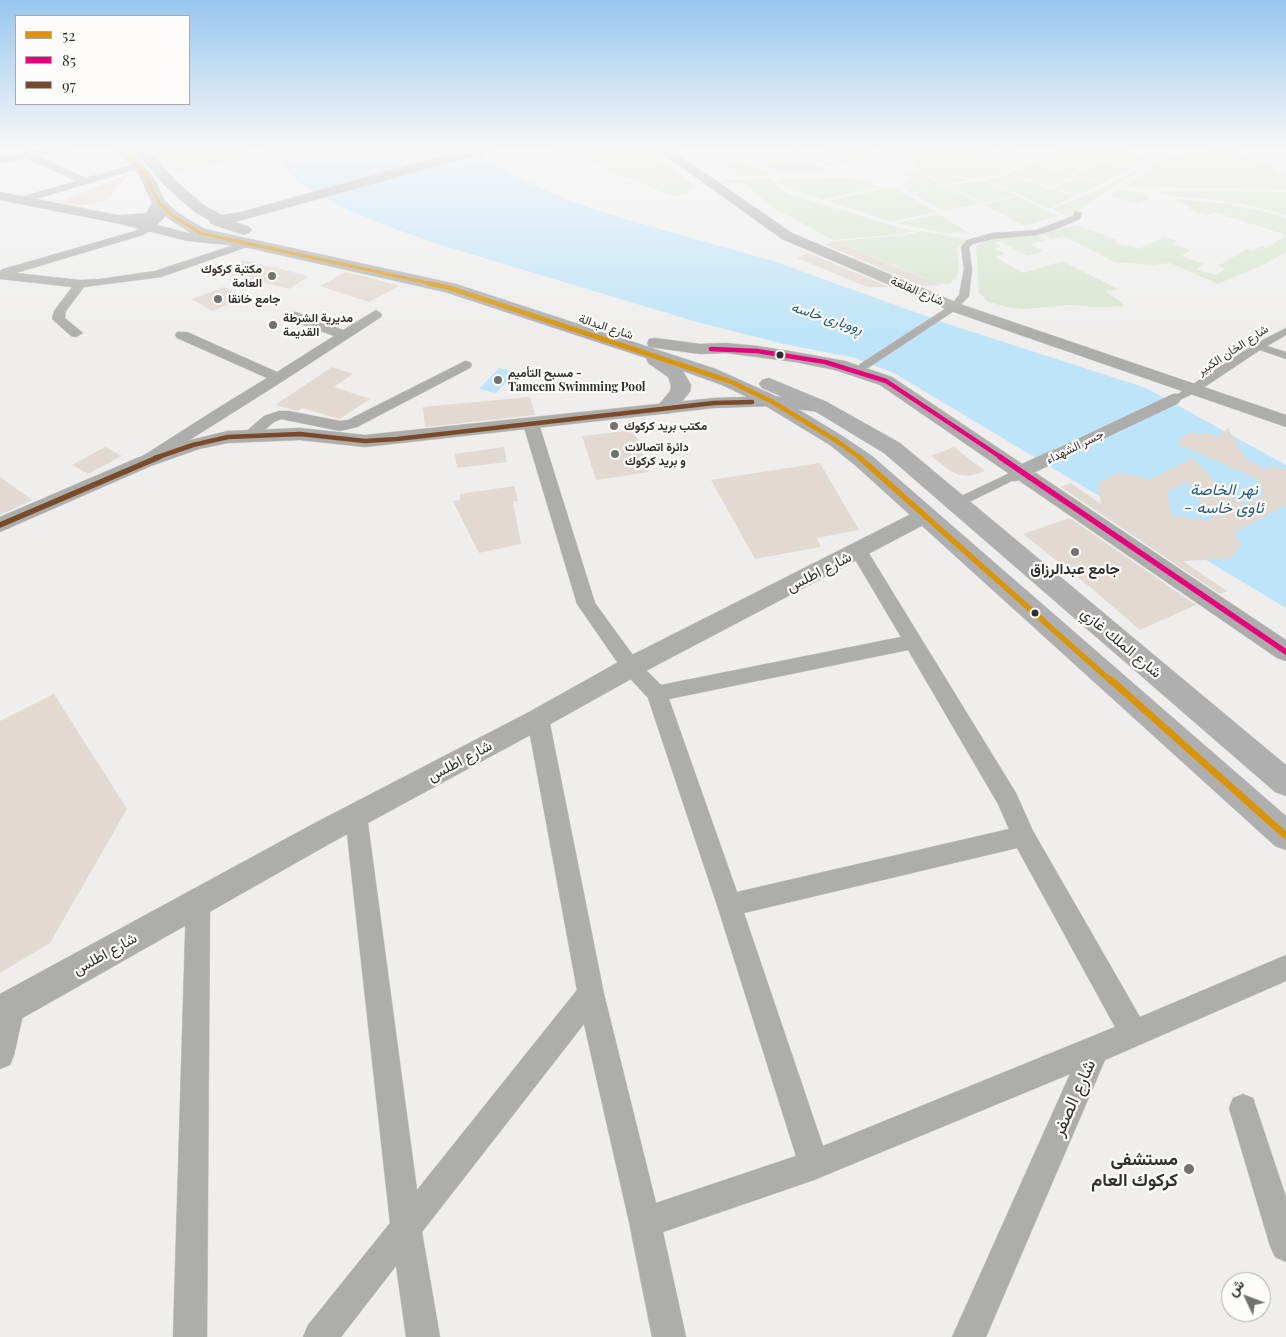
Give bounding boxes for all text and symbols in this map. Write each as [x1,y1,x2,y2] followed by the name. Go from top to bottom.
[15,15,190,105] legend
[62,25,75,45] text: 52
[62,50,76,70] text: 85
[62,75,76,95] text: 97
[201,262,262,290] place label: مكتبة كركوك العامة
[266,270,278,282] marker: مكتبة كركوك العامة
[888,273,946,309] street label: شارع القلعة
[228,292,280,306] place label: جامع خانقا
[212,293,224,305] marker: جامع خانقا
[789,299,865,337] water label: ڕووباری خاسە
[283,311,353,339] place label: مديرية الشرطة القديمة
[577,311,635,343] street label: شارع البدالة
[267,319,279,331] marker: مديرية الشرطة القديمة
[1195,322,1271,378] street label: شارع الخان الكبير
[775,350,785,360] unlabelled marker
[508,366,646,394] place label: مسبح التأميم - Tameem Swimming Pool
[492,374,504,386] marker: مسبح التأميم - Tameem Swimming Pool
[624,419,707,433] place label: مكتب بريد كركوك
[608,420,620,432] marker: مكتب بريد كركوك
[1044,427,1106,467] street label: جسر الشهداء
[625,440,689,468] place label: دائرة اتصالات و بريد كركوك
[609,448,621,460] marker: دائرة اتصالات و بريد كركوك
[1184,480,1264,518] water label: نهر الخاصة - ئاوی خاسە
[1069,546,1081,558] marker: جامع عبدالرزاق
[784,548,854,596] street label: شارع اطلس
[1030,560,1120,578] place label: جامع عبدالرزاق
[1077,604,1165,682] street label: شارع الملك غازي
[1030,608,1040,618] unlabelled marker
[425,737,495,785] street label: شارع اطلس
[70,929,140,979] street label: شارع اطلس
[1048,1056,1100,1140] street label: شارع الصفر
[1091,1148,1178,1190] place label: مستشفى كركوك العام
[1182,1162,1196,1176] marker: مستشفى كركوك العام
[1221,1272,1271,1322] north arrow
[1223,1274,1248,1300] text: ش

